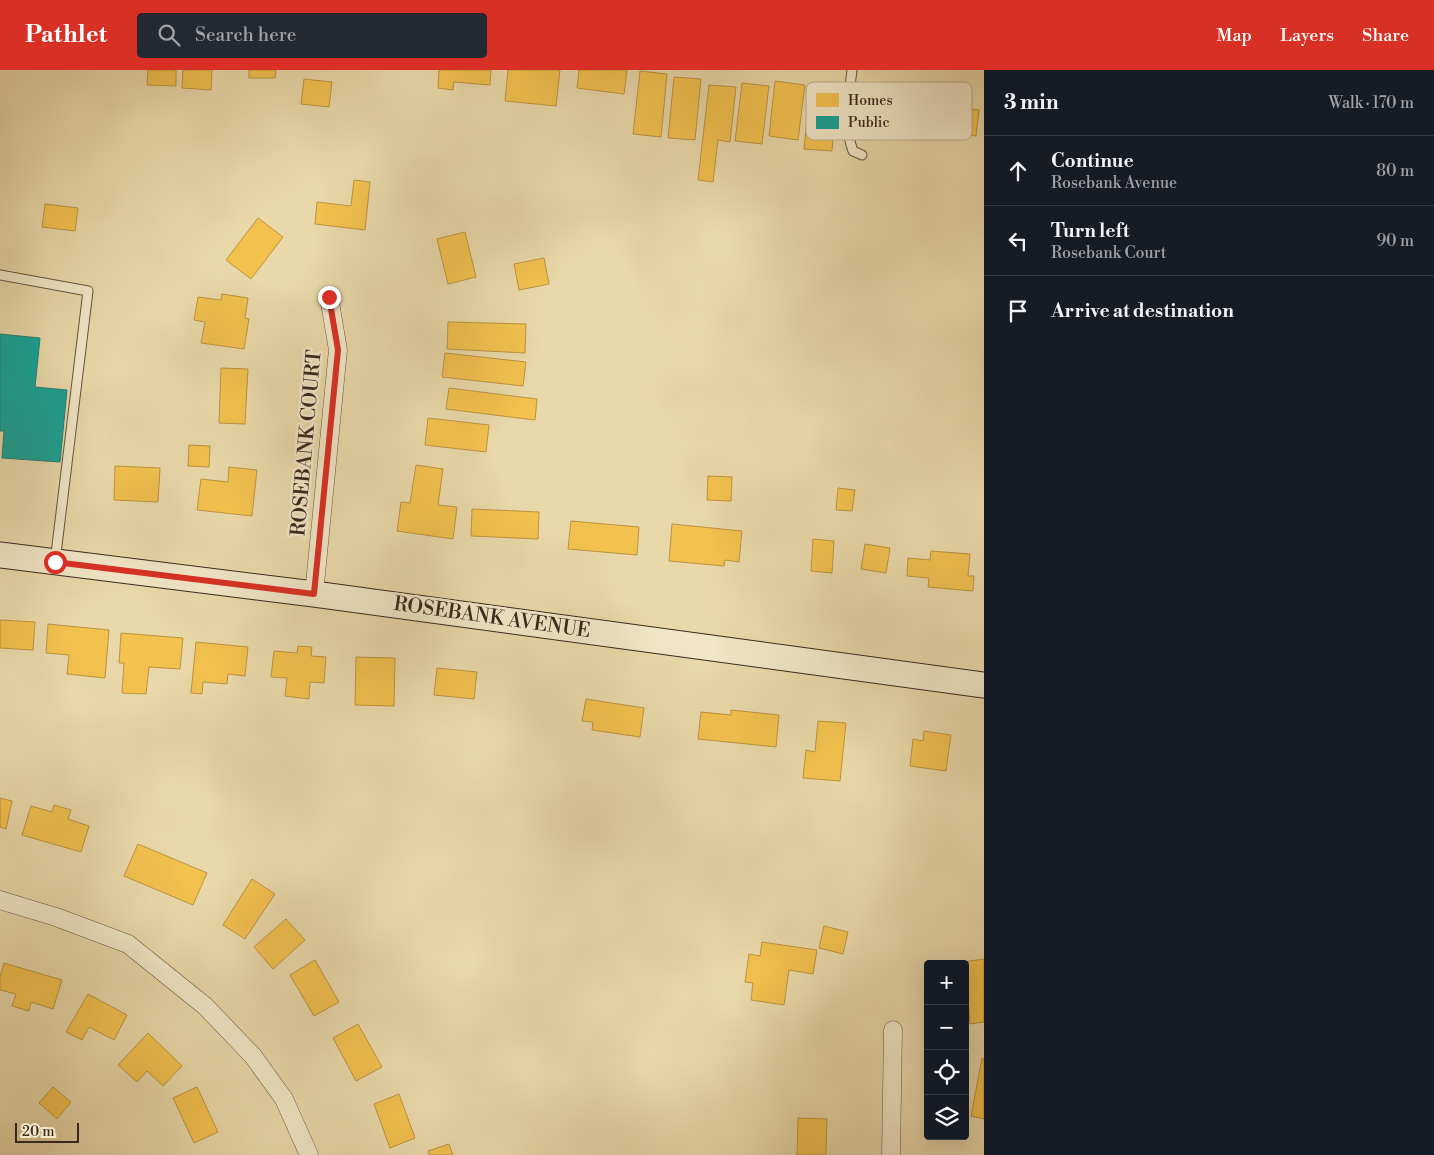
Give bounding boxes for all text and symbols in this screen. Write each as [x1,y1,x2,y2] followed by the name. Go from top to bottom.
[137,13,487,58] search box
[25,20,107,50] text: Pathlet
[155,21,183,49] icon: search
[195,23,296,47] text: Search here
[1217,24,1252,47] text: Map
[1280,24,1334,47] text: Layers
[1362,24,1409,47] text: Share
[806,82,972,140] legend
[1004,90,1059,116] text: 3 min
[848,92,893,110] text: Homes
[1328,93,1414,113] text: Walk · 170 m
[848,114,889,132] text: Public
[1051,149,1134,173] text: Continue
[1004,157,1032,185] icon: ahead
[1376,161,1414,181] text: 80 m
[1051,173,1177,193] text: Rosebank Avenue
[1051,219,1130,243] text: Turn left
[1004,227,1032,255] icon: left
[1376,231,1414,251] text: 90 m
[1051,243,1167,263] text: Rosebank Court
[318,286,341,309] route end
[1004,297,1032,325] icon: arrive
[1051,299,1234,323] text: Arrive at destination
[286,349,328,537] street label: ROSEBANK COURT
[44,551,67,574] route start
[392,592,592,644] street label: ROSEBANK AVENUE
[924,960,969,1140] map controls
[924,960,969,1005] button: +
[924,1005,969,1050] button: −
[924,1050,969,1095] button: locate
[924,1095,969,1140] button: layers
[15,1120,79,1143] scale bar
[22,1123,54,1141] text: 20 m

